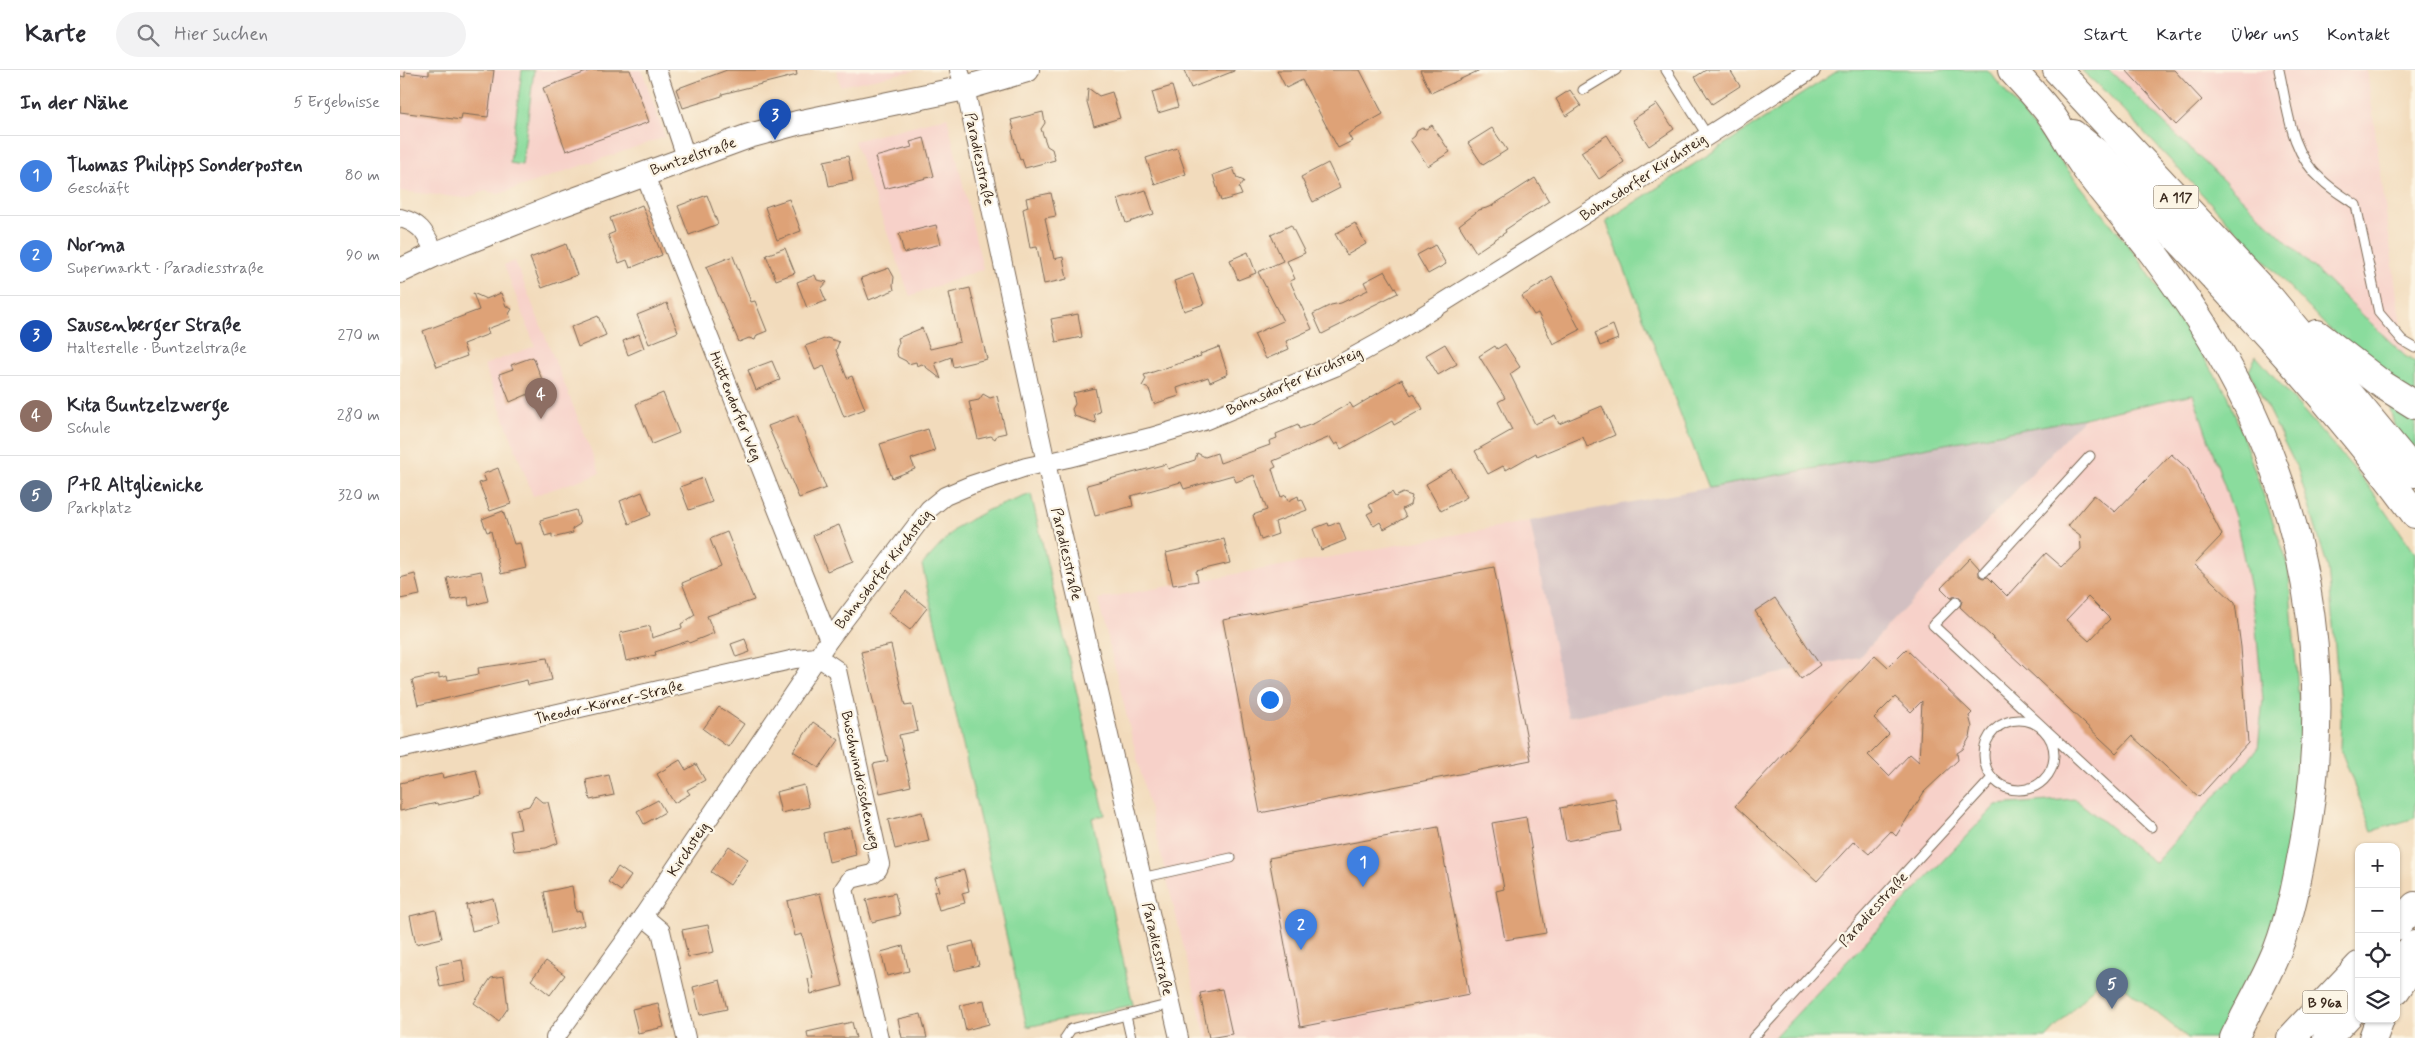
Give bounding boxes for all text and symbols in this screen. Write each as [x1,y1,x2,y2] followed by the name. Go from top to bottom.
[116,12,466,57] search box
[25,19,86,50] text: Karte
[134,21,162,49] icon: search
[174,22,268,47] text: Hier suchen
[2084,23,2128,47] text: Start
[2156,23,2202,47] text: Karte
[2230,23,2299,47] text: Über uns
[2327,23,2390,47] text: Kontakt
[20,89,128,117] text: In der Nähe
[294,92,380,113] text: 5 Ergebnisse
[759,99,791,140] pin: 3
[959,111,999,208] street label: Paradiesstraße
[1576,129,1711,226] street label: Bohnsdorfer Kirchsteig
[648,133,739,181] street label: Buntzelstraße
[67,153,303,178] text: Thomas Philipps Sonderposten
[32,165,40,186] text: 1
[345,165,380,186] text: 80 m
[67,178,129,199] text: Geschäft
[2154,185,2198,208] road number: A 117
[67,233,125,258] text: Norma
[32,245,40,266] text: 2
[346,245,380,266] text: 90 m
[67,258,264,279] text: Supermarkt · Paradiesstraße
[67,313,241,338] text: Sausenberger Straße
[32,325,40,346] text: 3
[337,325,380,346] text: 270 m
[67,338,247,359] text: Haltestelle · Buntzelstraße
[1223,343,1366,421] street label: Bohnsdorfer Kirchsteig
[704,348,766,464] street label: Hüttendorfer Weg
[525,378,557,419] pin: 4
[67,393,229,418] text: Kita Buntzelzwerge
[31,405,41,426] text: 4
[337,405,380,426] text: 280 m
[67,418,111,439] text: Schule
[67,473,203,498] text: P+R Altglienicke
[31,485,41,506] text: 5
[338,485,380,506] text: 320 m
[67,498,132,519] text: Parkplatz
[831,506,937,634] street label: Bohnsdorfer Kirchsteig
[1046,506,1086,603] street label: Paradiesstraße
[533,676,686,730] street label: Theodor-Körner-Straße
[1257,687,1283,713] your location
[835,709,884,852] street label: Buschwindröschenweg
[663,818,714,881] street label: Kirchsteig
[2355,843,2400,1023] map controls
[2355,843,2400,888] button: +
[1347,846,1379,887] pin: 1
[1835,868,1913,951] street label: Paradiesstraße
[2355,888,2400,933] button: −
[1137,901,1177,998] street label: Paradiesstraße
[1285,909,1317,950] pin: 2
[2355,933,2400,978] button: locate
[2096,968,2128,1009] pin: 5
[2355,978,2400,1023] button: layers
[2302,990,2348,1014] road number: B 96a

